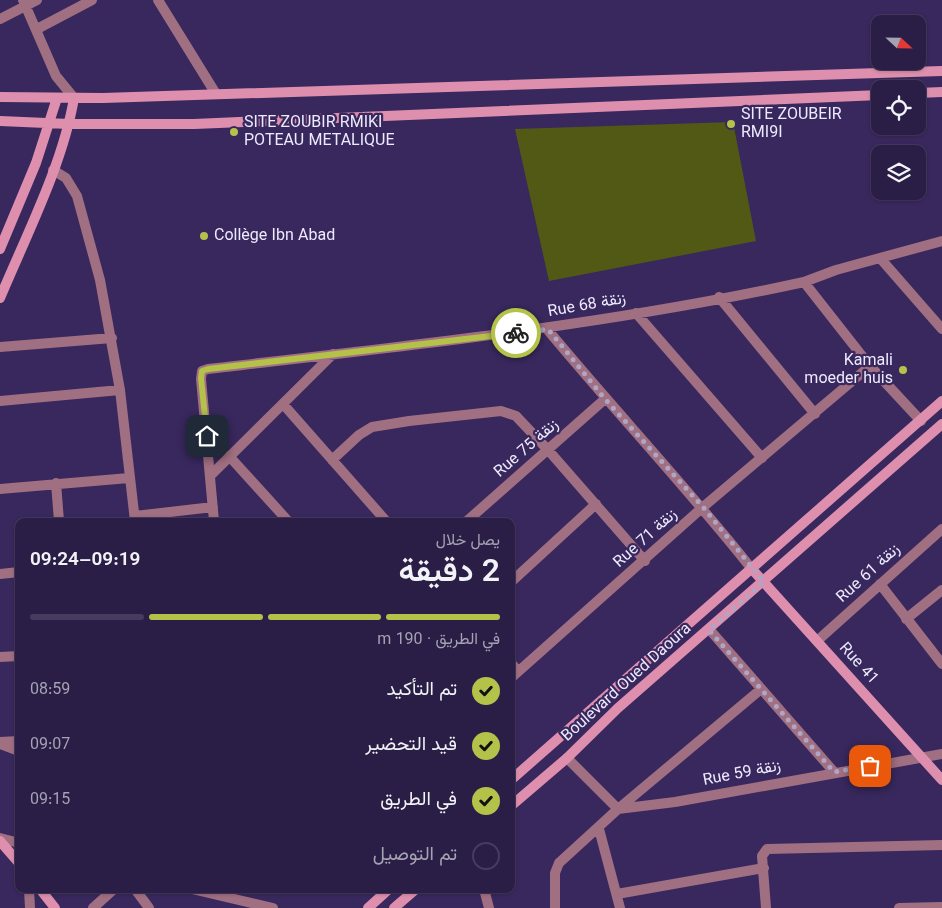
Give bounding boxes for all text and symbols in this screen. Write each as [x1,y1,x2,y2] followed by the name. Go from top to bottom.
[871,15,926,70] north arrow
[871,15,926,200] map controls
[871,80,926,135] button: locate
[741,103,842,146] place label: SITE ZOUBEIR RMI9I
[244,111,395,154] place label: SITE ZOUBIR RMIKI POTEAU METALIQUE
[725,118,737,130] marker: SITE ZOUBEIR RMI9I
[228,126,240,138] marker: SITE ZOUBIR RMIKI POTEAU METALIQUE
[871,145,926,200] button: layers
[214,224,335,249] place label: Collège Ibn Abad
[198,230,210,242] marker: Collège Ibn Abad
[546,287,628,325] street label: Rue 68 زنقة
[491,308,541,358] courier
[502,319,530,347] icon: bike
[804,349,893,392] place label: Kamali moeder huis
[897,364,909,376] marker: Kamali moeder huis
[489,414,565,484] street label: Rue 75 زنقة
[186,415,228,457] pin
[193,422,221,450] icon: home
[608,503,684,575] street label: Rue 71 زنقة
[436,529,500,554] text: يصل خلال
[831,538,907,610] street label: Rue 61 زنقة
[30,546,140,575] text: 09:19–09:24
[398,548,500,598] text: 2 دقيقة
[556,618,698,748] street label: Boulevard Oued Daoura
[377,628,500,653] text: في الطريق · 190 m
[832,637,884,691] street label: Rue 41
[386,676,457,705] text: تم التأكيد
[472,677,500,705] icon: check
[30,678,70,703] text: 08:59
[365,731,457,760] text: قيد التحضير
[472,732,500,760] icon: check
[30,733,70,758] text: 09:07
[849,745,891,787] pin
[856,752,884,780] icon: bag
[701,754,783,794] street label: Rue 59 زنقة
[380,786,457,815] text: في الطريق
[472,787,500,815] icon: check
[30,788,70,813] text: 09:15
[373,841,457,870] text: تم التوصيل

